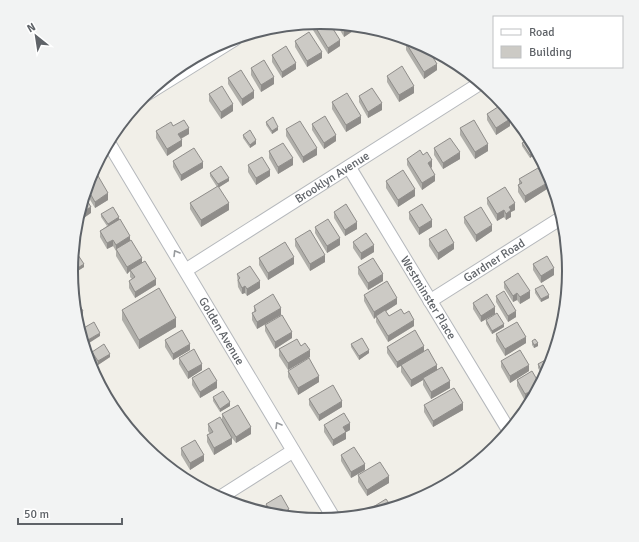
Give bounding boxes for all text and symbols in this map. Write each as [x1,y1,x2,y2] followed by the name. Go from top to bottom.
[16,16,56,56] north arrow
[493,16,623,68] legend
[25,20,38,35] text: N
[529,25,555,40] text: Road
[529,45,572,60] text: Building
[292,148,372,207] street label: Brooklyn Avenue
[461,236,528,286] street label: Gardner Road
[173,250,180,257] one-way arrow
[397,254,459,343] street label: Westminster Place
[195,295,247,368] street label: Golden Avenue
[275,422,282,429] one-way arrow
[18,500,122,526] scale bar
[24,507,49,522] text: 50 m

